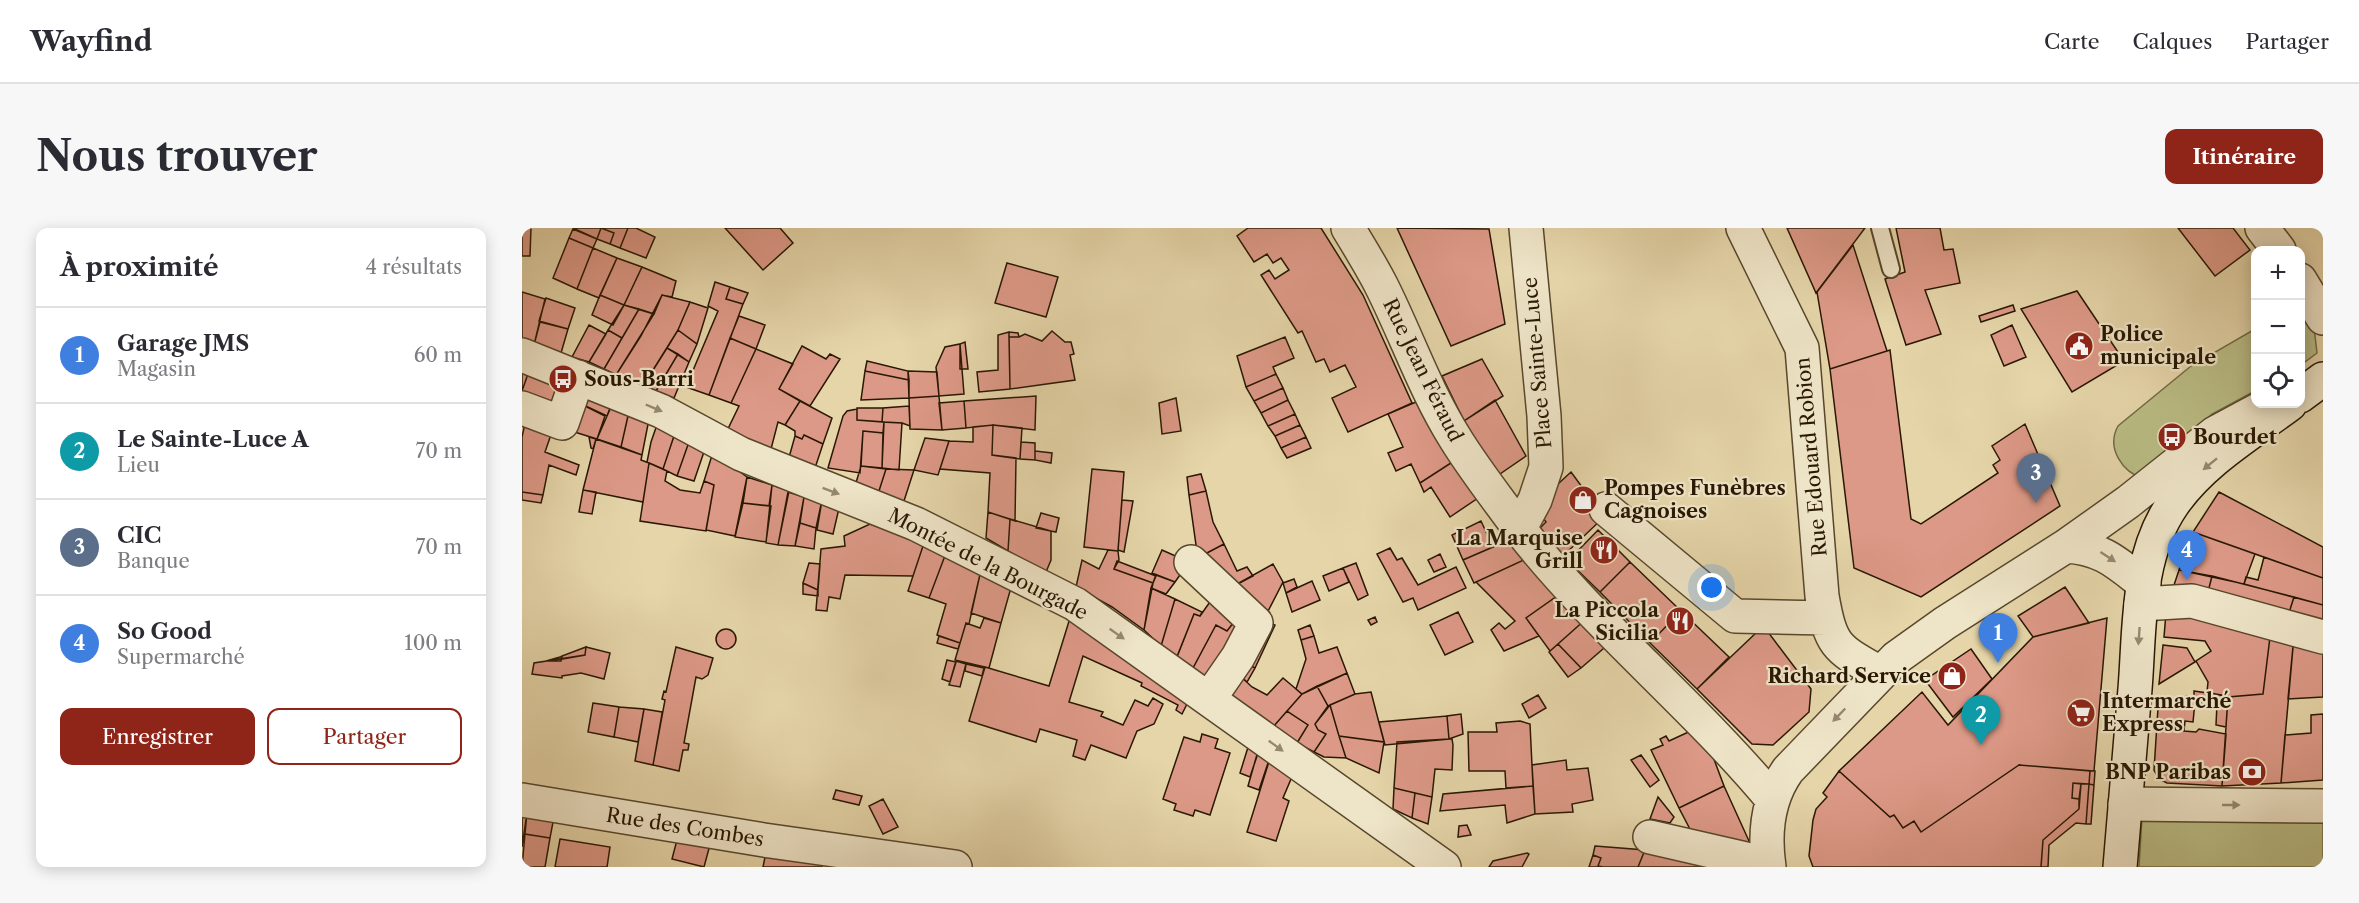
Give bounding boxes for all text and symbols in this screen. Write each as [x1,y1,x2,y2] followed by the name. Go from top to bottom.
[30,24,152,58] text: Wayfind
[2044,29,2099,54] text: Carte
[2132,29,2212,54] text: Calques
[2245,29,2329,54] text: Partager
[2165,129,2323,184] button: Itinéraire
[36,130,318,182] text: Nous trouver
[2251,246,2305,408] map controls
[2251,246,2305,300] button: +
[60,251,219,283] text: À proximité
[365,255,462,279] text: 4 résultats
[1518,276,1556,450] street label: Place Sainte-Luce
[1378,294,1468,446] street label: Rue Jean Féraud
[2251,300,2305,354] button: −
[2100,322,2216,369] place label: Police municipale
[117,330,249,357] text: Garage JMS
[2063,330,2095,362] public building icon: Police municipale
[75,343,84,367] text: 1
[414,343,462,367] text: 60 m
[2251,354,2305,408] button: locate
[1790,356,1832,558] street label: Rue Edouard Robion
[117,357,196,381] text: Magasin
[547,363,579,395] bus stop icon: Sous-Barri
[584,367,694,391] place label: Sous-Barri
[646,403,664,413] one-way arrow
[2156,421,2188,453] bus stop icon: Bourdet
[2193,425,2277,449] place label: Bourdet
[117,426,309,453] text: Le Sainte-Luce A
[74,439,85,463] text: 2
[416,439,462,463] text: 70 m
[117,453,160,477] text: Lieu
[2016,454,2056,503] pin: 3
[2203,458,2218,470] one-way arrow
[1604,476,1786,523] place label: Pompes Funèbres Cagnoises
[1567,484,1599,516] shop icon: Pompes Funèbres Cagnoises
[822,486,840,496] one-way arrow
[884,503,1092,625] street label: Montée de la Bourgade
[117,522,161,549] text: CIC
[1456,526,1583,573] place label: La Marquise Grill
[2168,530,2206,580] pin: 4
[1588,534,1620,566] restaurant icon: La Marquise Grill
[74,535,85,559] text: 3
[416,535,462,559] text: 70 m
[117,549,190,573] text: Banque
[2100,552,2117,563] one-way arrow
[1697,573,1726,602] your location
[1555,598,1659,645] place label: La Piccola Sicilia
[1664,605,1696,637] restaurant icon: La Piccola Sicilia
[1978,614,2018,663] pin: 1
[117,618,212,645] text: So Good
[1110,627,1125,639] one-way arrow
[2134,627,2143,646] one-way arrow
[74,631,85,655] text: 4
[404,631,462,655] text: 100 m
[117,645,245,669] text: Supermarché
[1936,660,1968,692] shop icon: Richard Service
[1767,664,1931,688] place label: Richard Service
[2102,689,2232,736] place label: Intermarché Express
[1962,696,2000,745] pin: 2
[2065,697,2097,729] supermarket icon: Intermarché Express
[60,708,255,765] button: Enregistrer
[267,708,462,765] button: Partager
[1832,708,1846,723] one-way arrow
[1269,740,1284,752] one-way arrow
[2236,756,2268,788] bank icon: BNP Paribas
[2105,760,2231,784] place label: BNP Paribas
[2222,800,2241,810] one-way arrow
[605,803,765,851] street label: Rue des Combes

